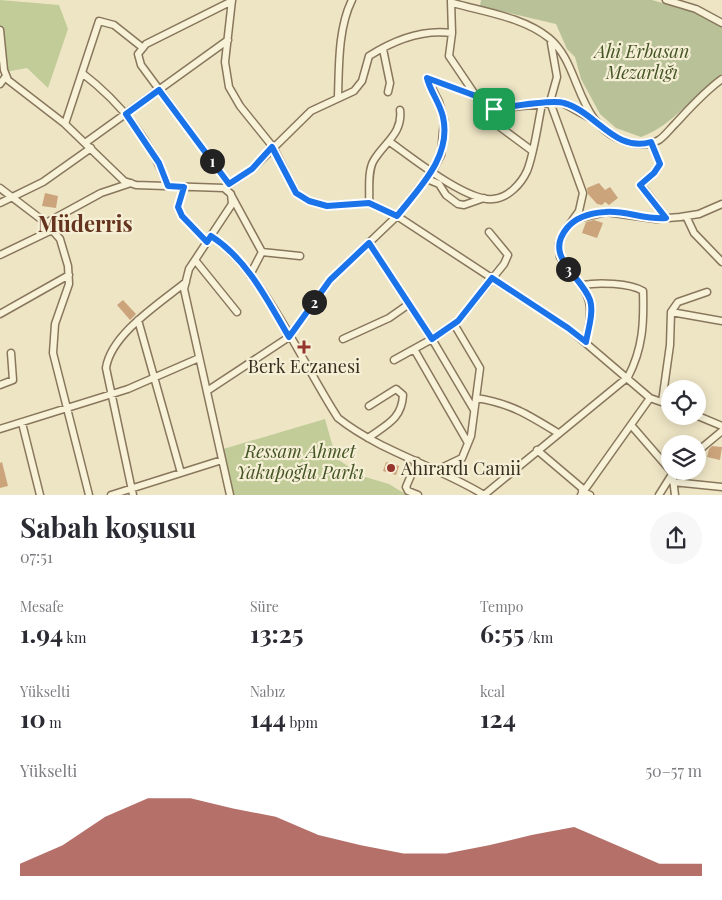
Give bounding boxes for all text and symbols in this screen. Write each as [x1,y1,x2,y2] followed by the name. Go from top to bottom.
[593,39,689,84] park label: Ahi Erbasan Mezarlığı
[473,88,515,130] pin
[480,95,508,123] icon: arrive
[200,148,224,174] pin: 1
[210,152,215,171] text: 1
[37,208,133,238] district label: Müderris
[556,256,580,282] pin: 3
[565,260,572,279] text: 3
[302,290,326,314] pin: 2
[311,293,318,312] text: 2
[298,341,310,353] marker: Berk Eczanesi
[248,354,360,378] place label: Berk Eczanesi
[661,380,706,480] map controls
[661,380,706,425] button: locate
[661,435,706,480] button: layers
[236,439,364,484] park label: Ressam Ahmet Yakupoğlu Parkı
[400,456,521,480] place label: Ahırardı Camii
[385,462,397,474] marker: Ahırardı Camii
[20,508,196,545] text: Sabah koşusu
[650,512,702,564] button: share
[20,546,53,567] text: 07:51
[20,597,64,616] text: Mesafe
[250,597,279,616] text: Süre
[480,597,523,616] text: Tempo
[20,616,63,649] text: 1.94
[250,616,303,649] text: 13:25
[480,616,524,649] text: 6:55
[63,628,86,647] text: km
[524,628,553,647] text: /km
[20,682,70,701] text: Yükselti
[250,682,285,701] text: Nabız
[480,682,505,701] text: kcal
[20,701,46,734] text: 10
[250,701,286,734] text: 144
[480,701,516,734] text: 124
[46,713,62,732] text: m
[286,713,318,732] text: bpm
[20,760,77,781] text: Yükselti
[645,760,702,781] text: 50–57 m

